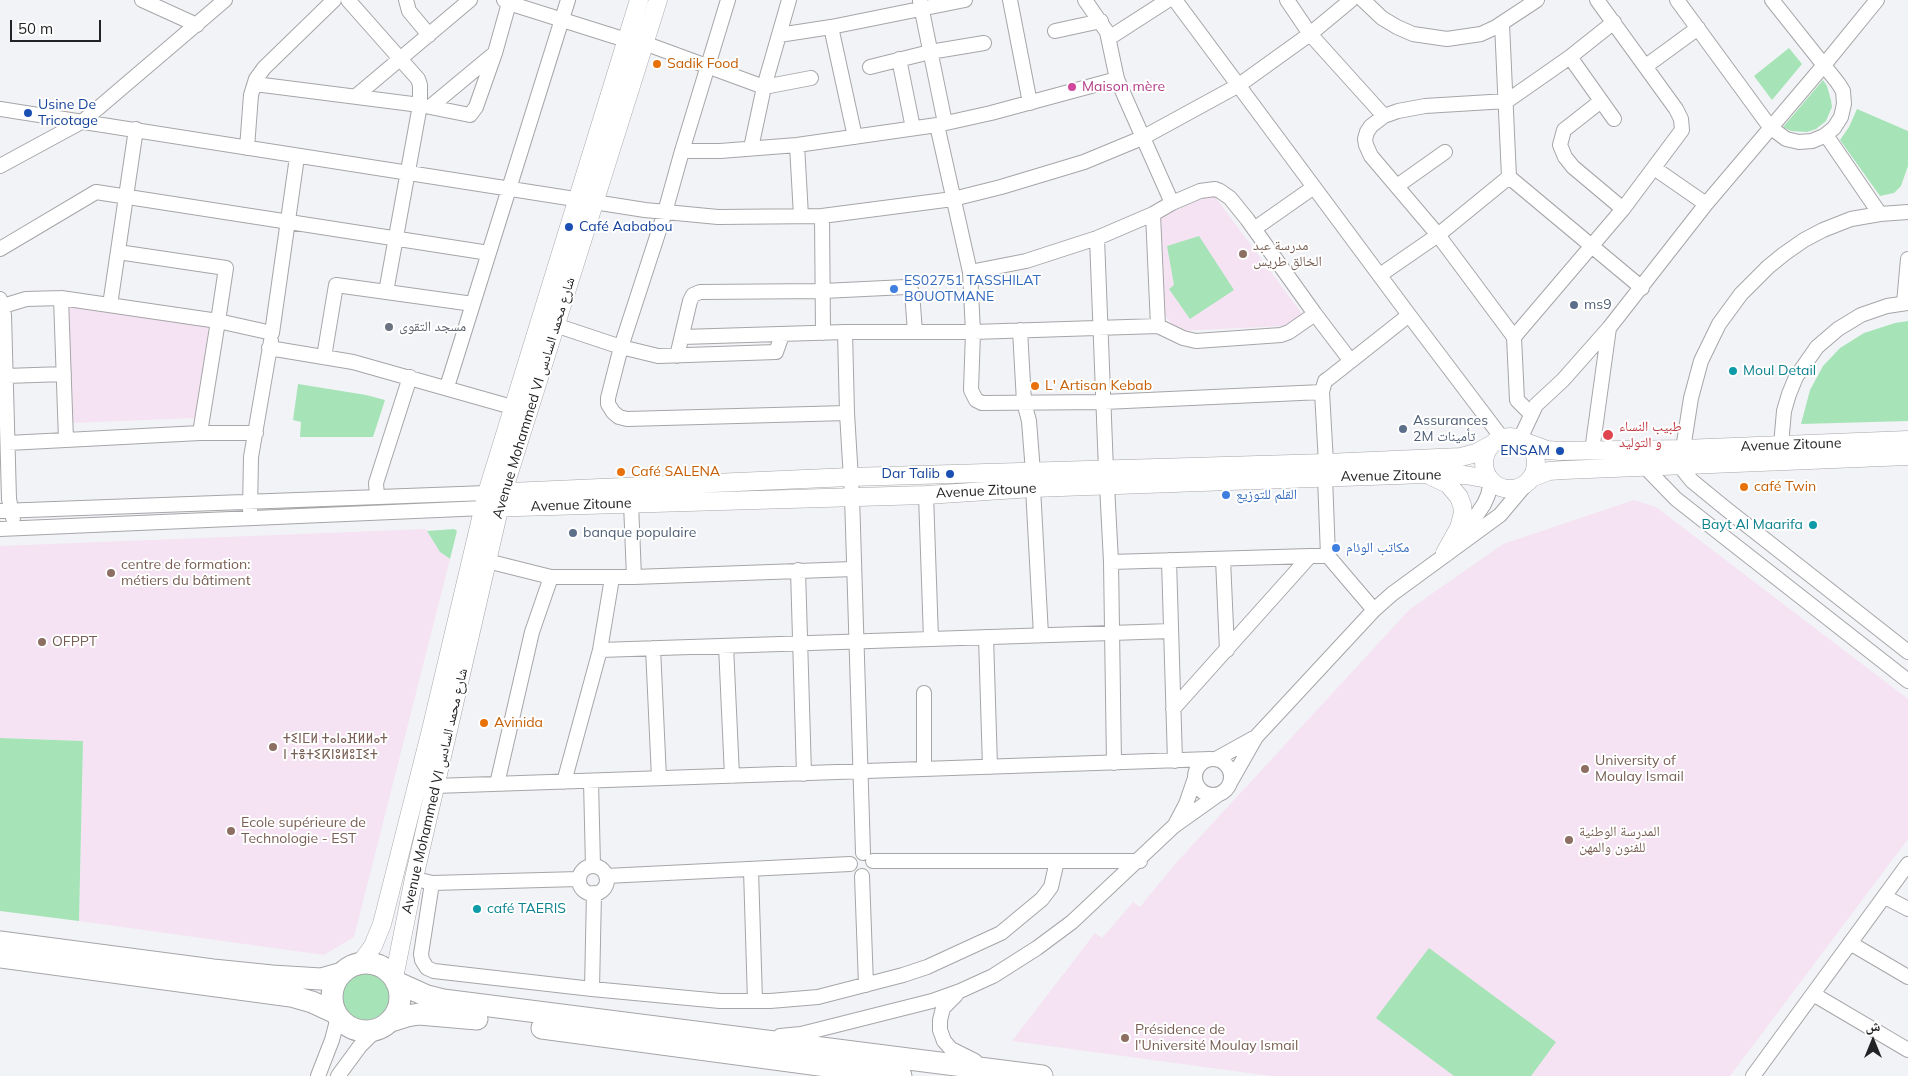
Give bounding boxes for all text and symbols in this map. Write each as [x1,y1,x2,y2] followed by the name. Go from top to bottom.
[12,10,104,42] scale bar
[18,19,53,38] text: 50 m
[667,56,739,72] place label: Sadik Food
[651,58,663,70] marker: Sadik Food
[1082,79,1165,95] place label: Maison mère
[1066,81,1078,93] marker: Maison mère
[38,97,98,130] place label: Usine De Tricotage
[22,107,34,119] marker: Usine De Tricotage
[579,219,673,235] place label: Café Aababou
[563,221,575,233] marker: Café Aababou
[1253,238,1322,270] place label: مدرسة عبد الخالق طريس
[1237,248,1249,260] marker: مدرسة عبد الخالق طريس
[904,273,1041,306] place label: ES02751 TASSHILAT BOUOTMANE
[489,275,579,521] street label: Avenue Mohammed VI شارع محمد السادس
[888,283,900,295] marker: ES02751 TASSHILAT BOUOTMANE
[1584,297,1612,313] place label: ms9
[1568,299,1580,311] marker: ms9
[399,319,466,335] place label: مسجد التقوى
[383,321,395,333] marker: مسجد التقوى
[1743,363,1816,379] place label: Moul Detail
[1727,365,1739,377] marker: Moul Detail
[1045,378,1152,394] place label: L' Artisan Kebab
[1029,380,1041,392] marker: L' Artisan Kebab
[1413,413,1488,446] place label: Assurances 2M تأمينات
[1619,419,1682,452] place label: طبيب النساء و التوليد
[1397,423,1409,435] marker: Assurances 2M تأمينات
[1601,428,1615,442] marker: طبيب النساء و التوليد
[1740,435,1842,455] street label: Avenue Zitoune
[1500,443,1550,459] place label: ENSAM
[1554,445,1566,457] marker: ENSAM
[631,464,720,480] place label: Café SALENA
[615,466,627,478] marker: Café SALENA
[882,466,940,482] place label: Dar Talib
[1340,467,1442,485] street label: Avenue Zitoune
[944,468,956,480] marker: Dar Talib
[1754,479,1816,495] place label: café Twin
[935,480,1037,502] street label: Avenue Zitoune
[1738,481,1750,493] marker: café Twin
[1236,487,1297,503] place label: القلم للتوزيع
[1220,489,1232,501] marker: القلم للتوزيع
[530,495,632,515] street label: Avenue Zitoune
[1701,517,1803,533] place label: Bayt Al Maarifa
[1807,519,1819,531] marker: Bayt Al Maarifa
[583,525,696,541] place label: banque populaire
[567,527,579,539] marker: banque populaire
[1346,540,1409,556] place label: مكاتب الوئام
[1330,542,1342,554] marker: مكاتب الوئام
[121,557,251,590] place label: centre de formation: métiers du bâtiment
[105,567,117,579] marker: centre de formation: métiers du bâtiment
[52,634,97,650] place label: OFPPT
[36,636,48,648] marker: OFPPT
[399,667,471,915] street label: Avenue Mohammed VI شارع محمد السادس
[494,715,543,731] place label: Avinida
[478,717,490,729] marker: Avinida
[283,731,388,764] place label: ⵜⵉⵏⵎⵍ ⵜⴰⵏⴰⴼⵍⵍⴰⵜ ⵏ ⵜⴻⵜⵉⴽⵏⵓⵍⵓⵊⵉⵜ
[267,741,279,753] marker: ⵜⵉⵏⵎⵍ ⵜⴰⵏⴰⴼⵍⵍⴰⵜ ⵏ ⵜⴻⵜⵉⴽⵏⵓⵍⵓⵊⵉⵜ
[1595,753,1684,786] place label: University of Moulay Ismail
[1579,763,1591,775] marker: University of Moulay Ismail
[241,815,366,848] place label: Ecole supérieure de Technologie - EST
[1579,824,1660,856] place label: المدرسة الوطنية للفنون والمهن
[225,825,237,837] marker: Ecole supérieure de Technologie - EST
[1563,834,1575,846] marker: المدرسة الوطنية للفنون والمهن
[487,901,566,917] place label: café TAERIS
[471,903,483,915] marker: café TAERIS
[1848,1016,1898,1066] north arrow
[1866,1017,1880,1035] text: ش
[1135,1022,1298,1054] place label: Présidence de l'Université Moulay Ismail
[1119,1032,1131,1044] marker: Présidence de l'Université Moulay Ismail

